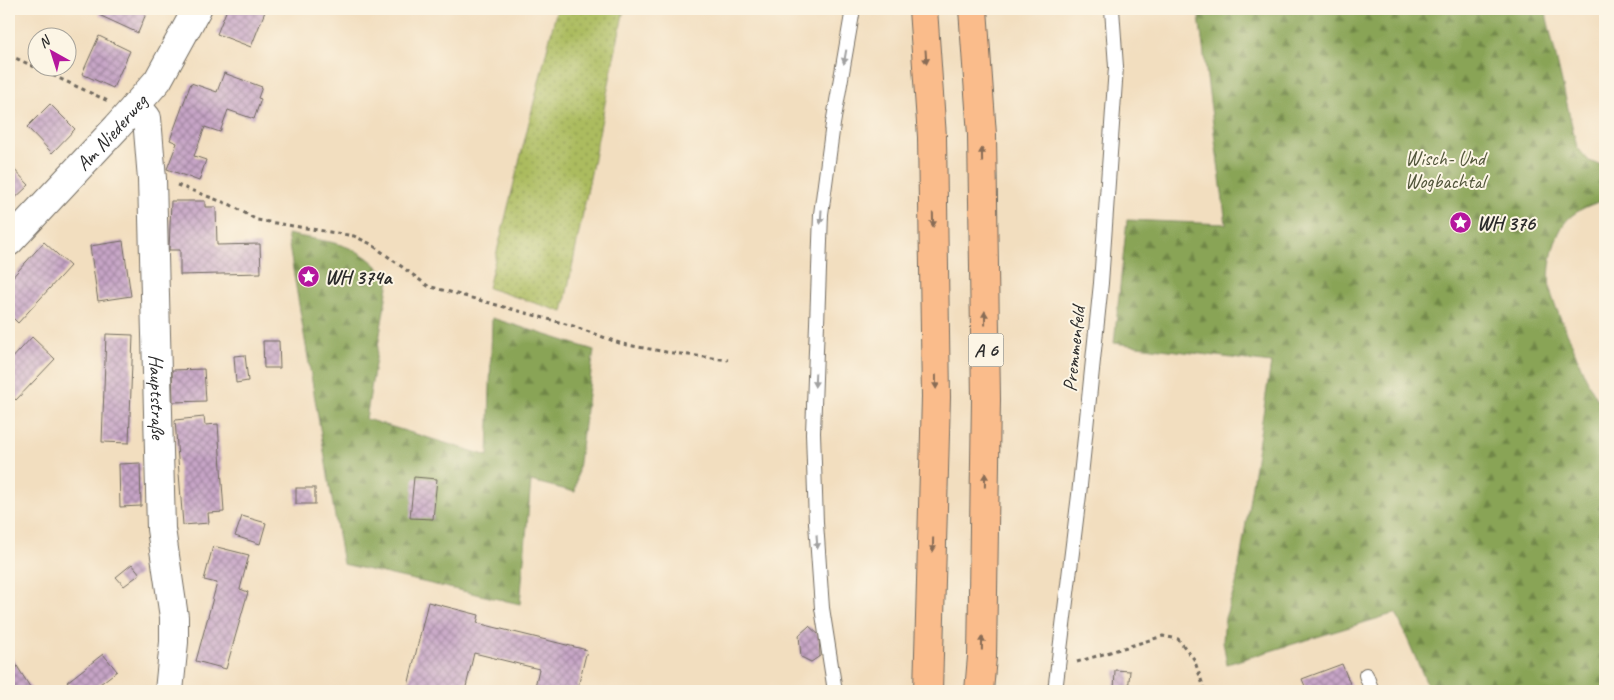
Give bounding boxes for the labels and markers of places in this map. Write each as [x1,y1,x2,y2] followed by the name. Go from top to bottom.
[1449,211,1473,235] place icon: WH 376
[1477,211,1537,236] place label: WH 376
[297,265,321,289] place icon: WH 374a
[325,265,394,290] place label: WH 374a

